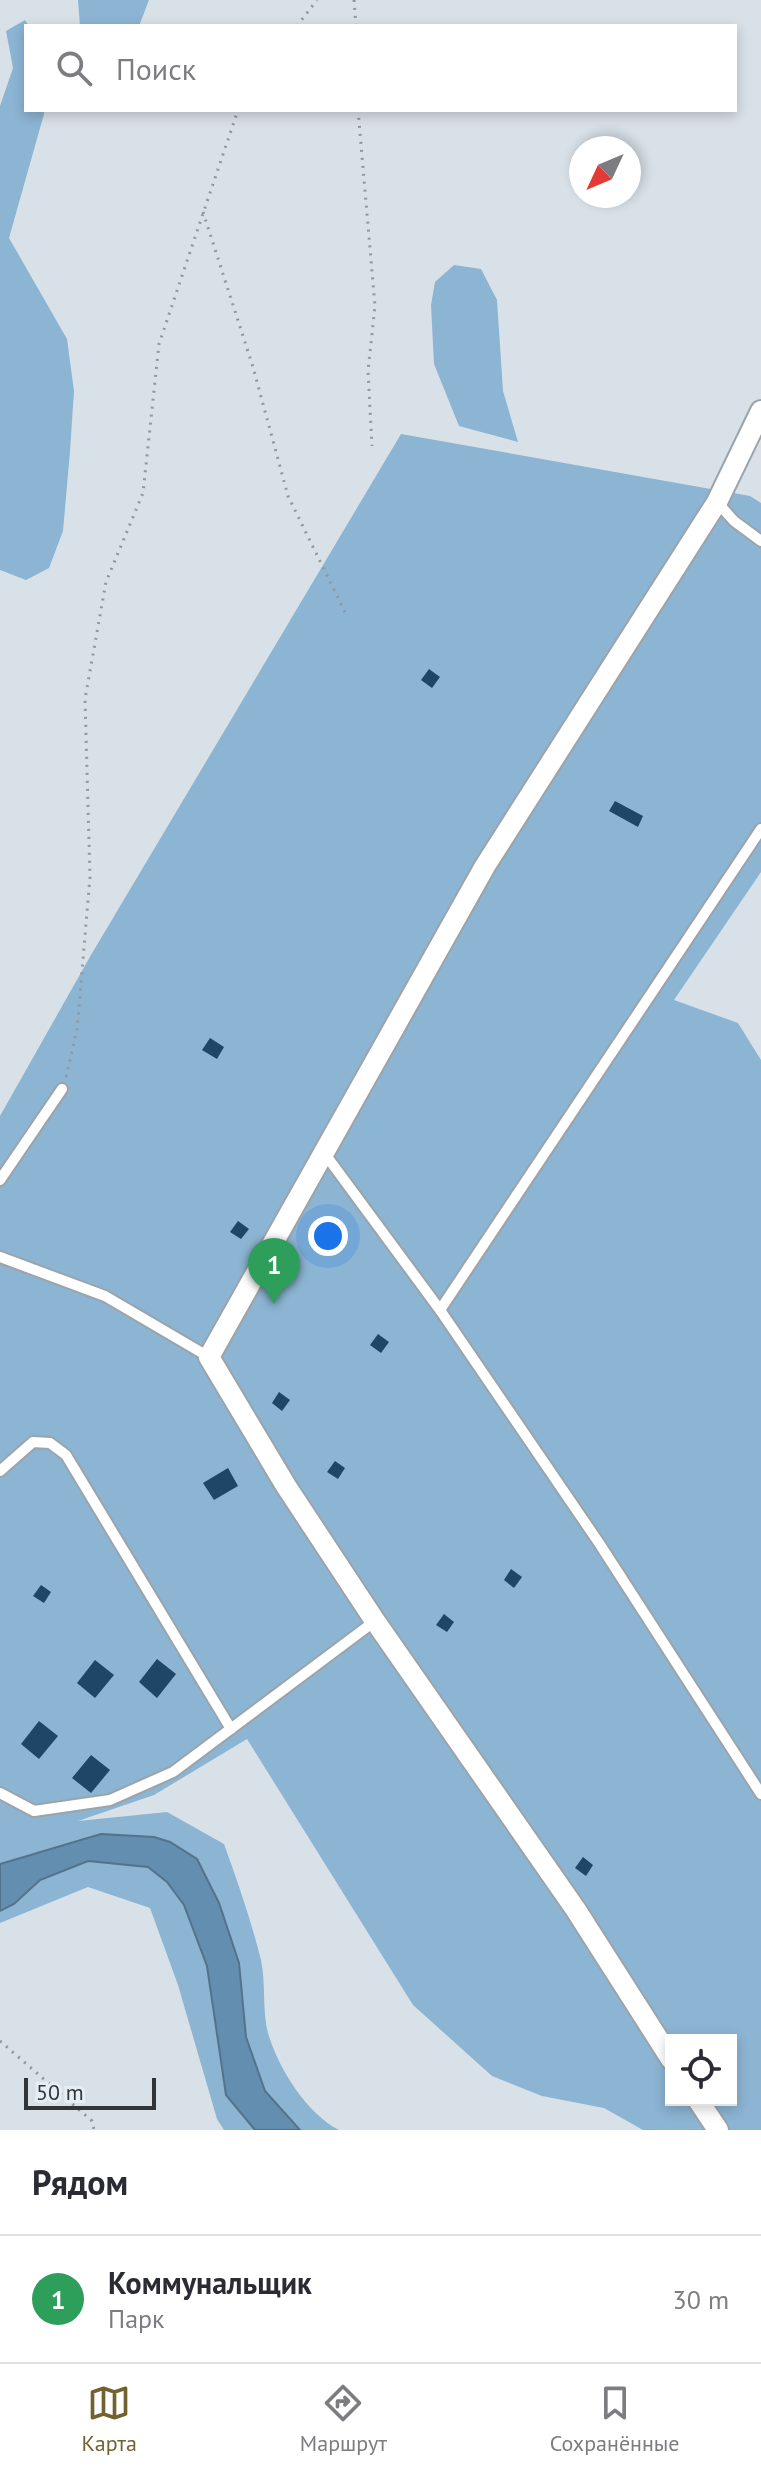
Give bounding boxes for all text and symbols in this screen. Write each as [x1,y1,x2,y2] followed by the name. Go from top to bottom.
[24,24,737,112] search box
[52,46,96,90] icon: search
[116,49,196,88] text: Поиск
[569,136,641,208] north arrow
[308,1216,348,1256] your location
[248,1238,300,1304] pin: 1
[665,2034,737,2106] map controls
[665,2034,737,2106] button: locate
[24,2074,156,2110] scale bar
[36,2078,84,2106] text: 50 m
[32,2160,128,2204] text: Рядом
[108,2263,312,2302] text: Коммунальщик
[51,2283,65,2316] text: 1
[673,2283,729,2316] text: 30 m
[108,2302,165,2335] text: Парк
[81,2381,137,2457] tab: Карта
[300,2381,387,2457] tab: Маршрут
[550,2381,680,2457] tab: Сохранённые

